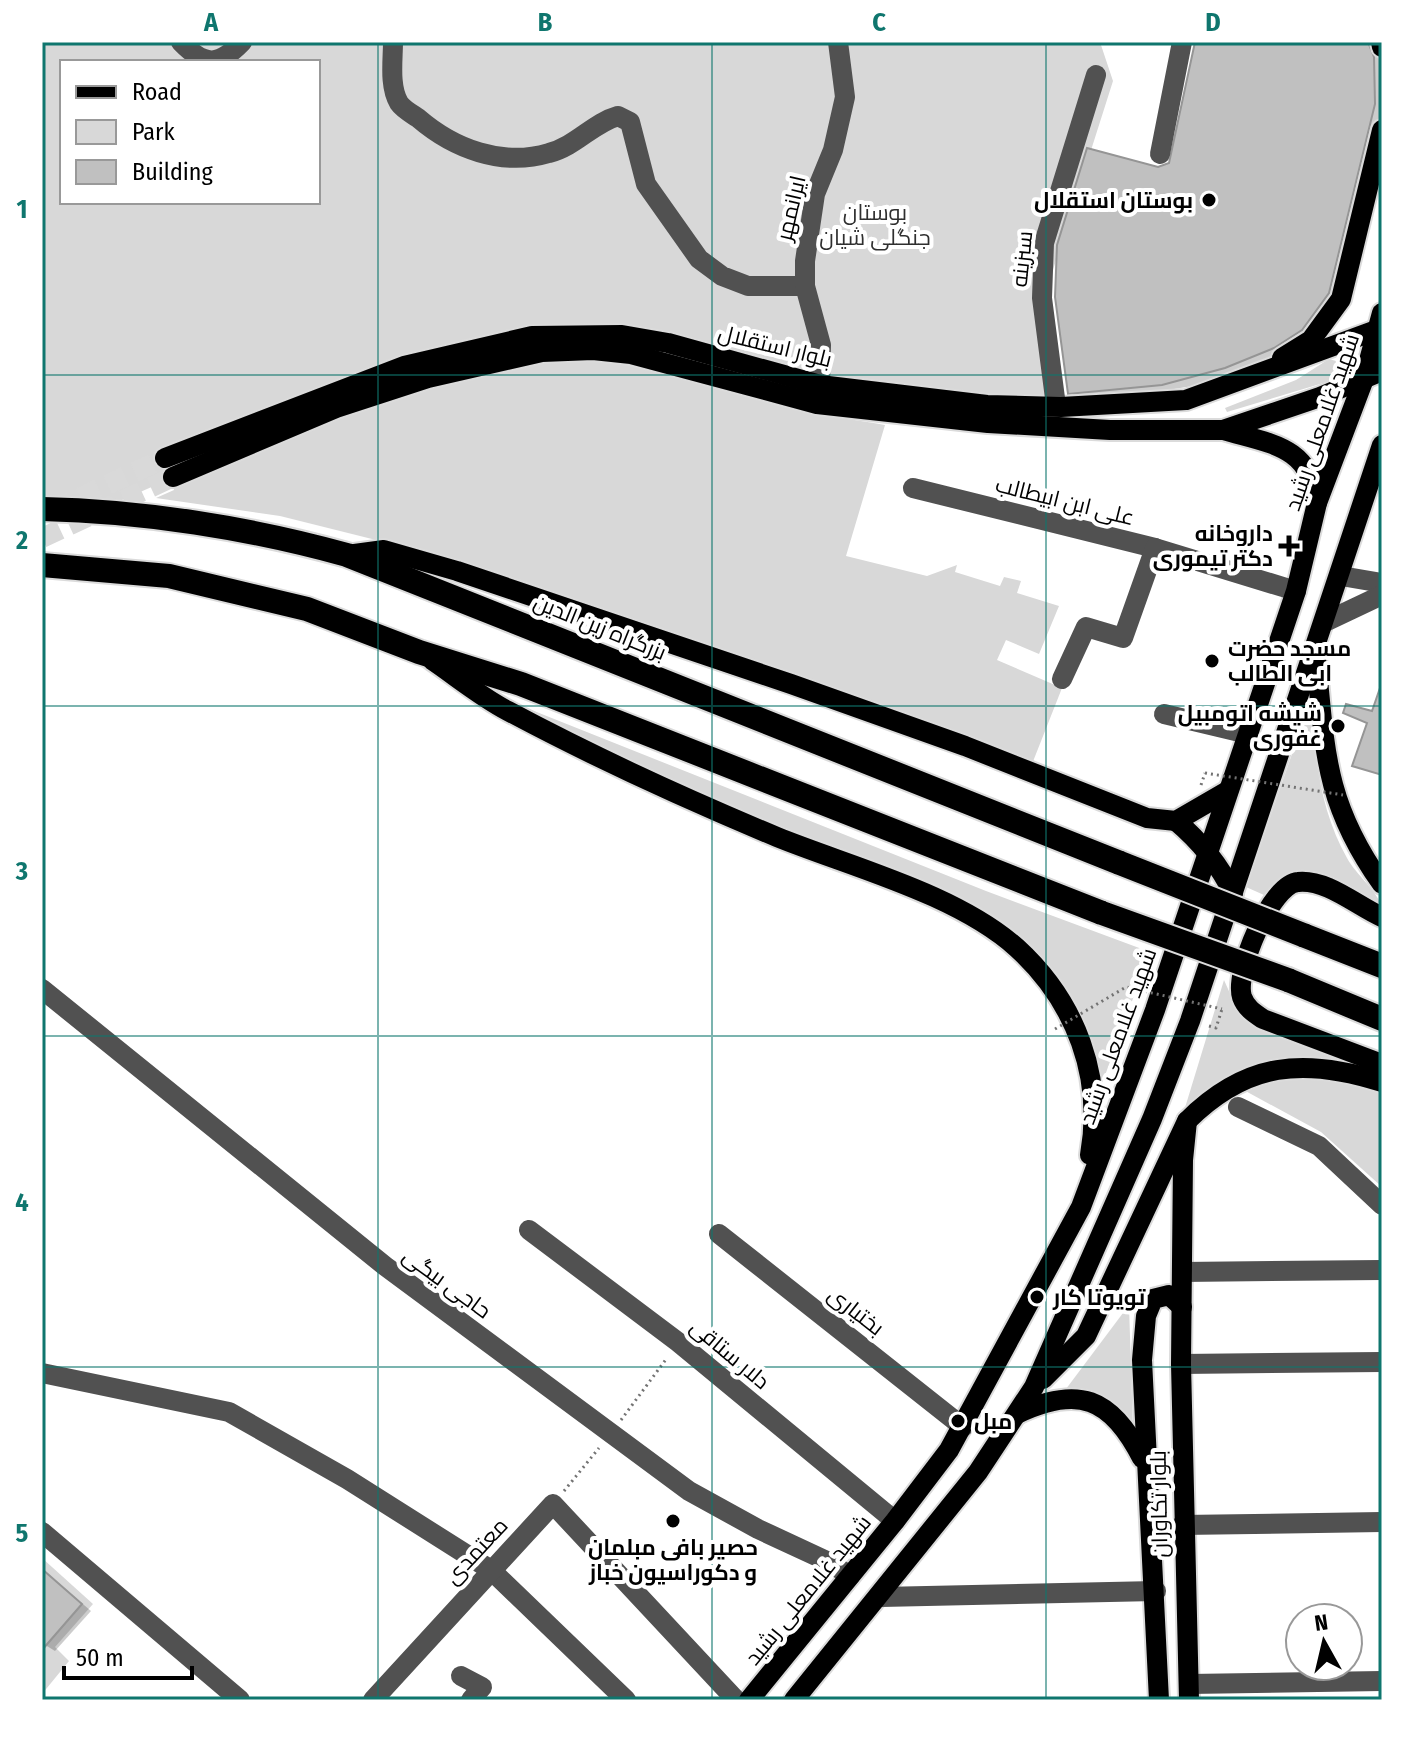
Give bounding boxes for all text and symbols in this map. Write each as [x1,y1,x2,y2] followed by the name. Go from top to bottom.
[203,7,219,38] text: A
[538,7,553,38] text: B
[872,7,886,38] text: C
[1205,7,1221,38] text: D
[60,60,320,204] legend
[132,78,182,106] text: Road
[132,118,175,146] text: Park
[132,158,214,186] text: Building
[770,173,812,245] street label: ایرانمهر
[1034,187,1193,214] place label: بوستان استقلال
[1200,191,1218,209] marker: بوستان استقلال
[17,194,28,225] text: 1
[819,199,931,251] park label: بوستان جنگلی شیان
[1006,230,1038,288] street label: سبزینه
[715,319,835,373] street label: بلوار استقلال
[1279,330,1365,514] street label: شهید غلامعلی رشید
[993,471,1137,531] street label: علی ابن ابیطالب
[1153,520,1273,572] place label: داروخانه دکتر تیموری
[15,525,28,556] text: 2
[1280,537,1298,555] marker: داروخانه دکتر تیموری
[530,588,670,666] street label: بزرگراه زین الدین
[1228,635,1351,687] place label: مسجد حضرت ابی الطالب
[1203,652,1221,670] marker: مسجد حضرت ابی الطالب
[1178,700,1322,752] place label: شیشه اتومبیل غفوری
[1329,717,1347,735] marker: شیشه اتومبیل غفوری
[15,856,28,887] text: 3
[1074,944,1162,1128] street label: شهید غلامعلی رشید
[15,1187,29,1218] text: 4
[397,1242,497,1324] street label: حاجی بیگی
[822,1281,890,1341] street label: بختیاری
[1052,1284,1146,1311] place label: تویوتا کار
[1028,1288,1046,1306] marker: تویوتا کار
[685,1313,775,1395] street label: دلار ستاقی
[974,1408,1012,1435] place label: مبل
[949,1412,967,1430] marker: مبل
[1145,1450,1173,1558] street label: بلوار تکاوران
[739,1509,877,1671] street label: شهید غلامعلی رشید
[439,1512,513,1590] street label: معتمدی
[664,1512,682,1530] marker: حصیر بافی مبلمان و دکوراسیون خباز
[16,1518,29,1549] text: 5
[588,1534,758,1586] place label: حصیر بافی مبلمان و دکوراسیون خباز
[1284,1602,1364,1682] north arrow
[1313,1608,1330,1637] text: N
[64,1630,192,1680] scale bar
[76,1644,124,1672] text: 50 m

